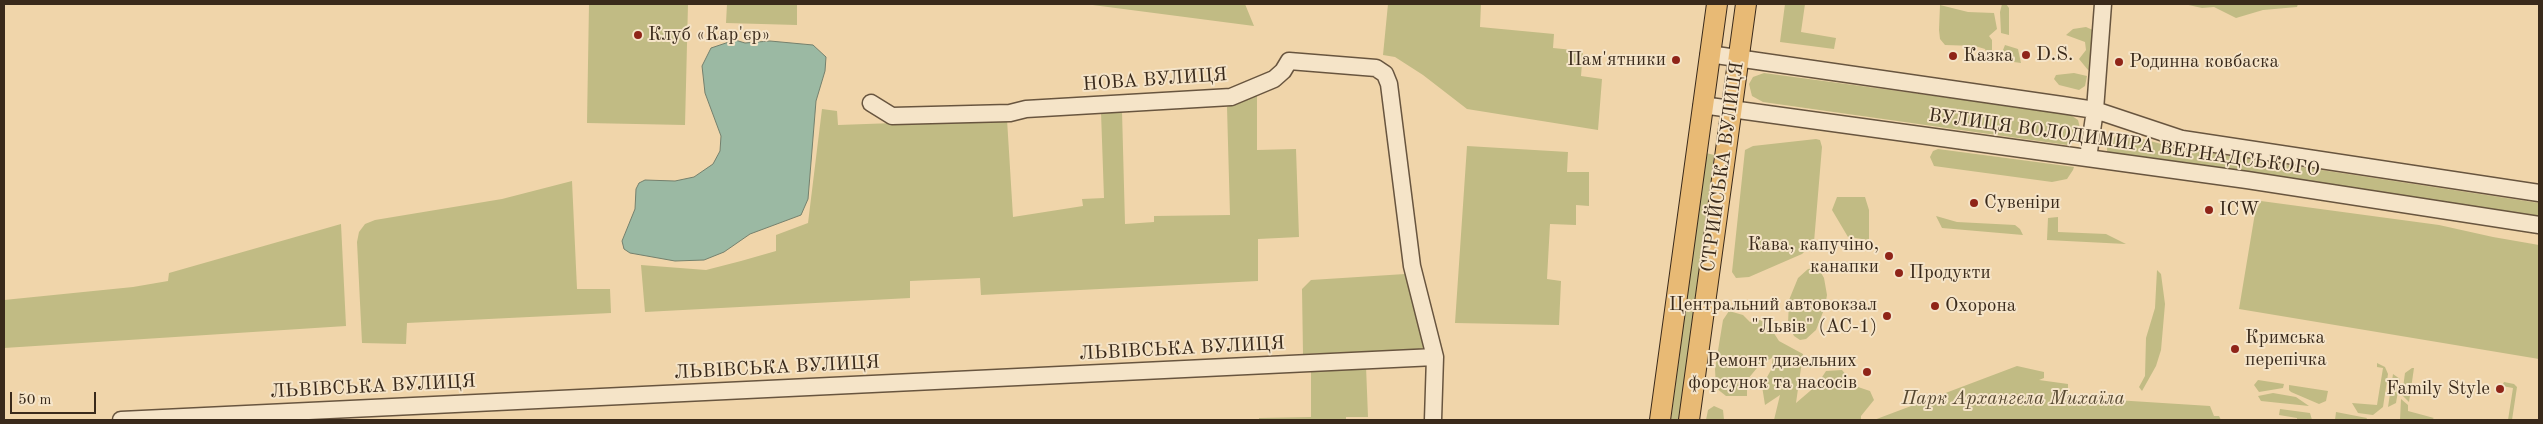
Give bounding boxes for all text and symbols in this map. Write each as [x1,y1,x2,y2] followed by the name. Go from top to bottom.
[648,24,770,46] place label: Клуб «Кар'єр»
[632,29,644,41] marker: Клуб «Кар'єр»
[2036,44,2073,66] place label: D.S.
[1963,45,2013,67] place label: Казка
[1567,49,1666,71] place label: Пам'ятники
[2020,49,2032,61] marker: D.S.
[1947,50,1959,62] marker: Казка
[2129,51,2279,73] place label: Родинна ковбаска
[1670,54,1682,66] marker: Пам'ятники
[2113,56,2125,68] marker: Родинна ковбаска
[1697,60,1749,274] street label: СТРИЙСЬКА ВУЛИЦЯ
[1082,64,1228,96] street label: НОВА ВУЛИЦЯ
[1927,104,2321,182] street label: ВУЛИЦЯ ВОЛОДИМИРА ВЕРНАДСЬКОГО
[1984,192,2060,214] place label: Сувеніри
[1968,197,1980,209] marker: Сувеніри
[2219,199,2260,221] place label: ICW
[2203,204,2215,216] marker: ICW
[1747,234,1879,278] place label: Кава, капучіно, канапки
[1883,250,1895,262] marker: Кава, капучіно, канапки
[1909,262,1991,284] place label: Продукти
[1893,267,1905,279] marker: Продукти
[1669,294,1877,338] place label: Центральний автовокзал "Львів" (АС-1)
[1945,295,2016,317] place label: Охорона
[1929,300,1941,312] marker: Охорона
[1881,310,1893,322] marker: Центральний автовокзал "Львів" (АС-1)
[2245,327,2327,371] place label: Кримська перепічка
[1079,332,1285,366] street label: ЛЬВІВСЬКА ВУЛИЦЯ
[2229,343,2241,355] marker: Кримська перепічка
[1688,350,1857,394] place label: Ремонт дизельних форсунок та насосів
[674,351,880,385] street label: ЛЬВІВСЬКА ВУЛИЦЯ
[1861,366,1873,378] marker: Ремонт дизельних форсунок та насосів
[270,370,476,404] street label: ЛЬВІВСЬКА ВУЛИЦЯ
[2386,378,2490,400] place label: Family Style
[12,382,99,414] scale bar
[2494,383,2506,395] marker: Family Style
[1901,388,2125,410] park label: Парк Архангела Михаїла
[18,393,52,408] text: 50 m

